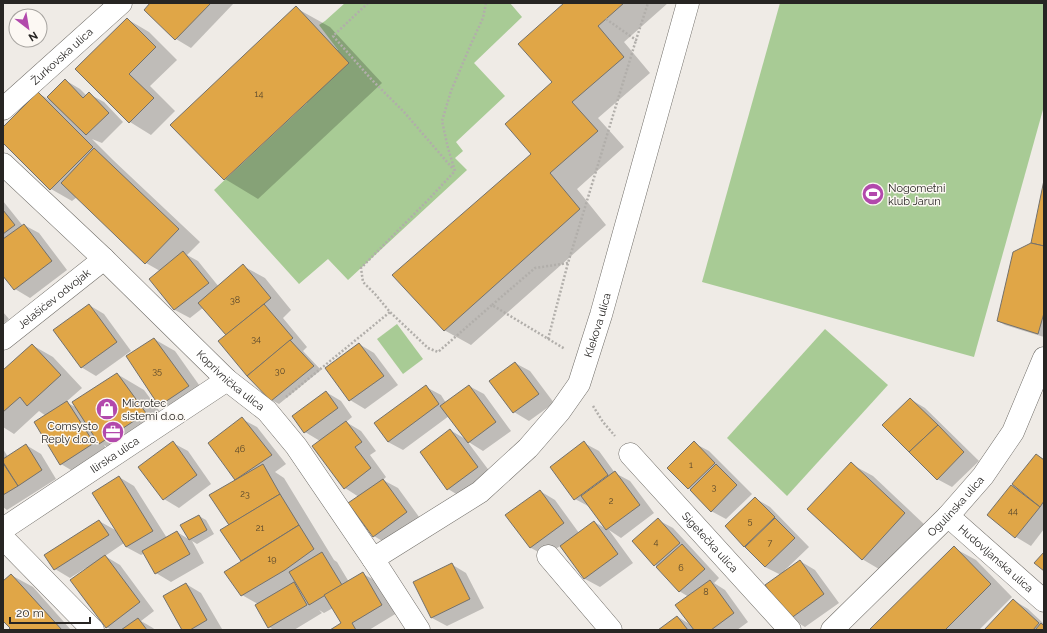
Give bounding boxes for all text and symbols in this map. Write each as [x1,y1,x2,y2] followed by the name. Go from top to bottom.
[8,8,48,48] north arrow
[28,25,96,88] street label: Žurkovska ulica
[26,28,40,44] text: N
[255,89,263,99] house number: 14
[860,181,886,207] sports icon: Nogometni klub Jarun
[888,182,945,208] place label: Nogometni klub Jarun
[15,266,93,332] street label: Jelašićev odvojak
[582,291,614,359] street label: Klekova ulica
[230,295,240,305] house number: 38
[251,334,261,344] house number: 34
[194,348,267,414] street label: Koprivnička ulica
[152,366,162,376] house number: 35
[275,366,286,376] house number: 30
[94,396,120,422] shop icon: Microtec sistemi d.o.o.
[122,397,186,423] place label: Microtec sistemi d.o.o.
[100,419,126,445] office icon: Comsysto Reply d.o.o.
[41,420,98,446] place label: Comsysto Reply d.o.o.
[88,434,142,476] street label: Ilirska ulica
[235,444,246,454] house number: 46
[689,460,693,470] house number: 1
[925,474,987,539] street label: Ogulinska ulica
[712,482,717,492] house number: 3
[240,489,250,499] house number: 23
[609,496,614,506] house number: 2
[1008,506,1018,516] house number: 44
[679,510,740,575] street label: Sigetečka ulica
[748,516,753,526] house number: 5
[955,522,1036,595] street label: Hudovljanska ulica
[256,523,264,533] house number: 21
[654,537,659,547] house number: 4
[768,538,773,548] house number: 7
[267,554,277,564] house number: 19
[678,563,684,573] house number: 6
[703,587,709,597] house number: 8
[10,599,90,625] scale bar
[16,606,44,620] text: 20 m

